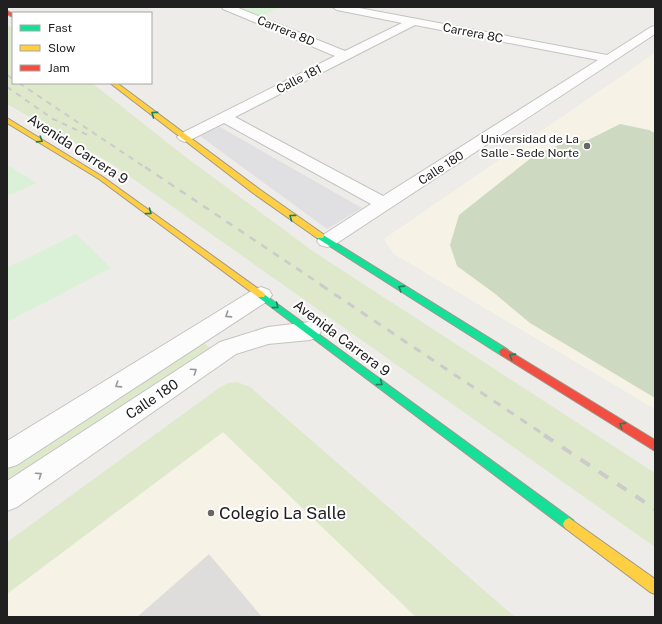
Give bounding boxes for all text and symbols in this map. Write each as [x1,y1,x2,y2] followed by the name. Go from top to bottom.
[12,12,152,84] legend
[255,13,317,49] street label: Carrera 8D
[442,20,504,46] street label: Carrera 8C
[48,21,73,35] text: Fast
[48,41,76,55] text: Slow
[48,61,70,75] text: Jam
[274,62,324,96] street label: Calle 181
[25,111,131,187] street label: Avenida Carrera 9
[151,112,158,119] one-way arrow
[480,132,579,160] place label: Universidad de La Salle - Sede Norte
[36,136,43,143] one-way arrow
[582,141,592,151] marker: Universidad de La Salle - Sede Norte
[416,148,466,188] street label: Calle 180
[144,207,151,214] one-way arrow
[290,215,297,222] one-way arrow
[398,285,405,292] one-way arrow
[291,297,393,379] street label: Avenida Carrera 9
[271,301,278,308] one-way arrow
[225,311,232,318] one-way arrow
[509,354,516,361] one-way arrow
[189,369,196,376] one-way arrow
[123,376,181,422] street label: Calle 180
[376,379,383,386] one-way arrow
[115,381,122,388] one-way arrow
[619,423,626,430] one-way arrow
[35,473,42,480] one-way arrow
[219,503,346,523] place label: Colegio La Salle
[206,508,216,518] marker: Colegio La Salle

